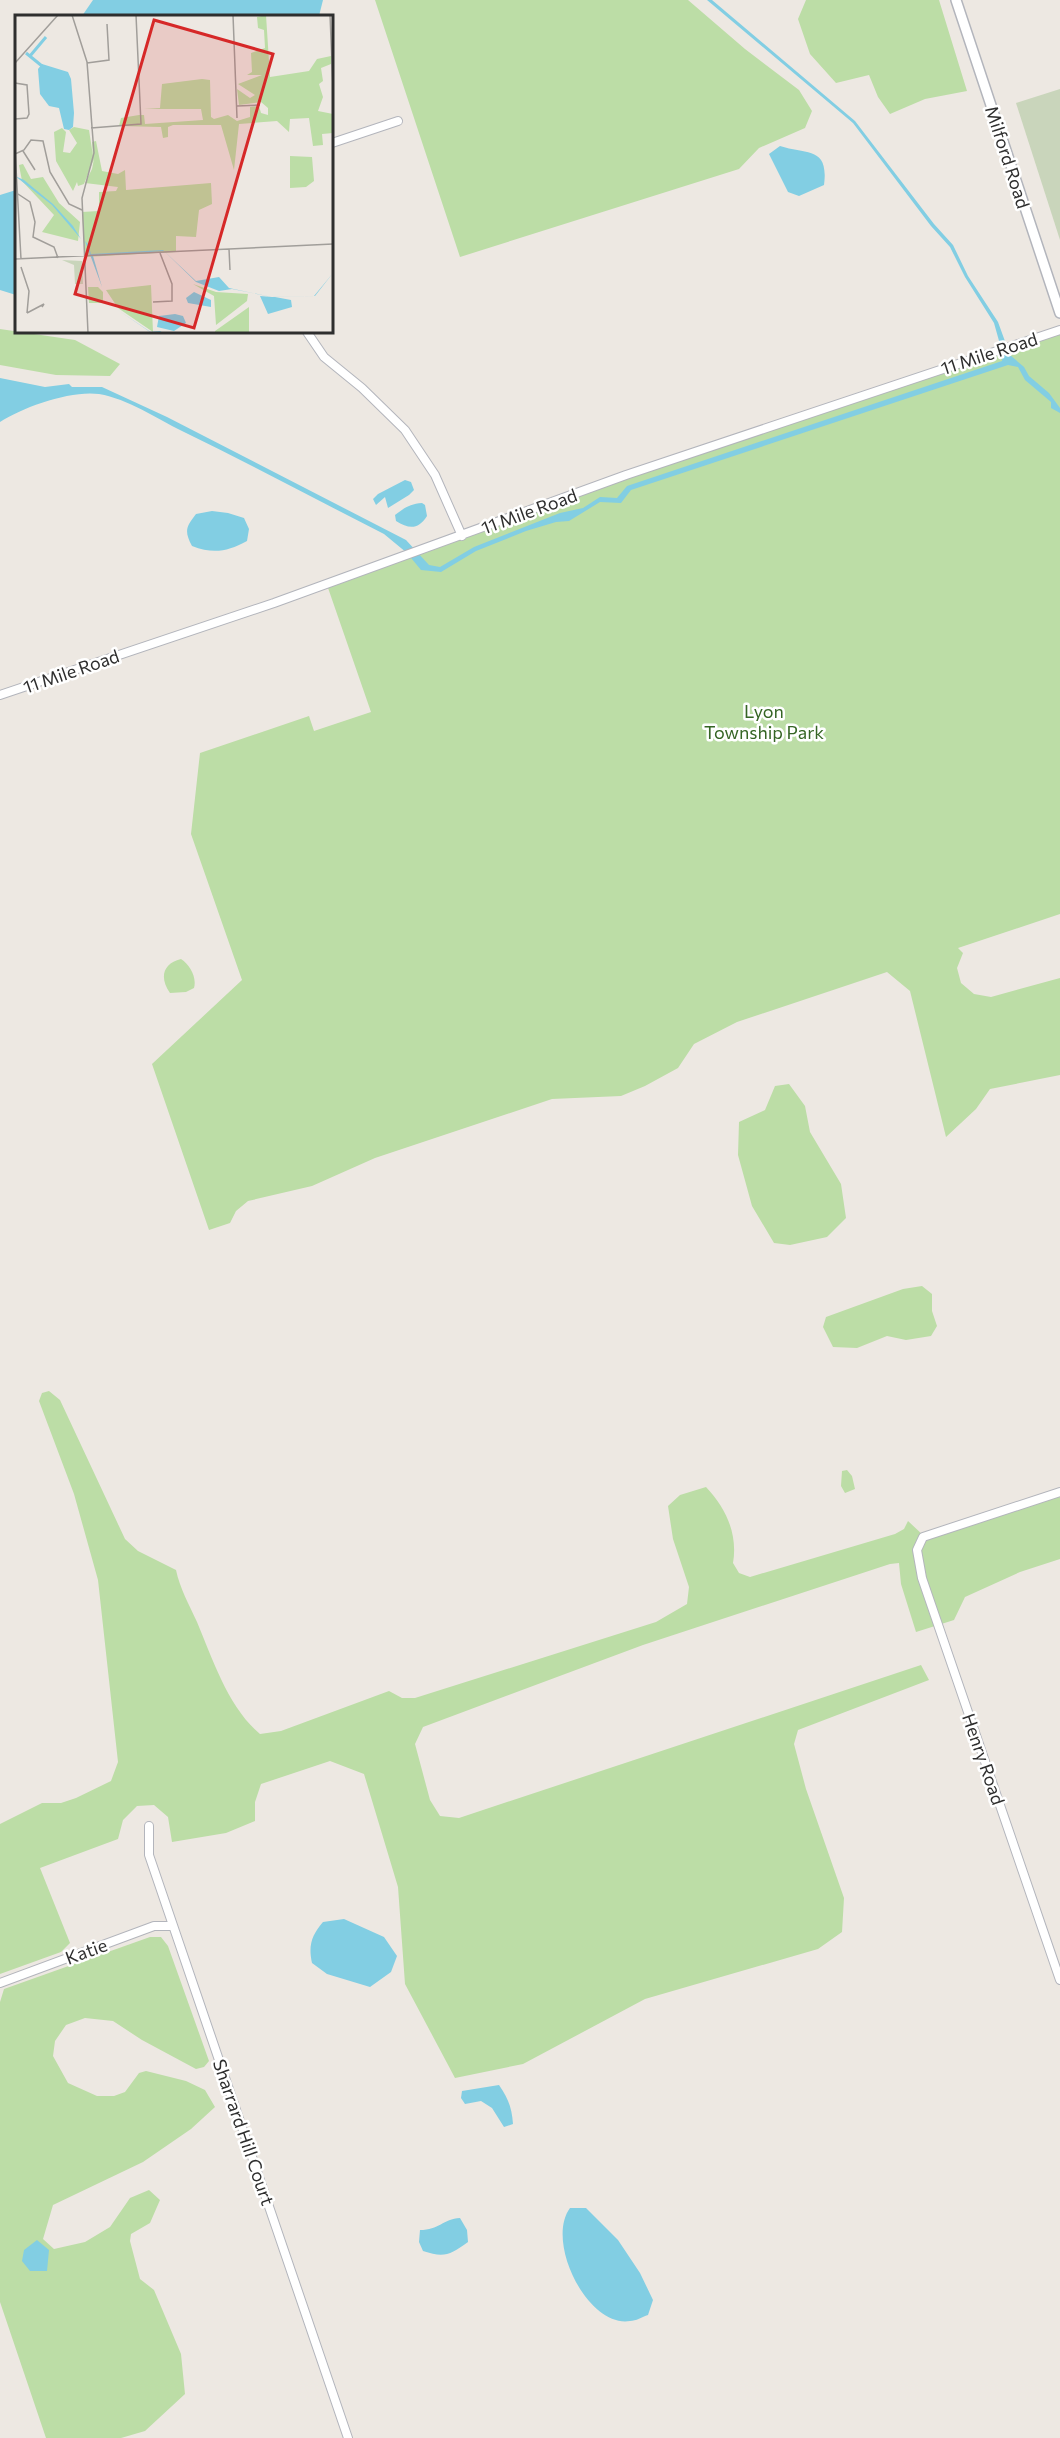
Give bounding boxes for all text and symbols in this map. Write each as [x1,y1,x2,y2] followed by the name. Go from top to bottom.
[15,15,333,333] inset map
[981,103,1035,211] street label: Milford Road
[938,327,1040,379] street label: 11 Mile Road
[478,484,580,538] street label: 11 Mile Road
[20,644,122,698] street label: 11 Mile Road
[704,700,824,743] park label: Lyon Township Park
[958,1710,1010,1808] street label: Henry Road
[62,1933,110,1969] street label: Katie
[209,2056,279,2208] street label: Sharrard Hill Court

